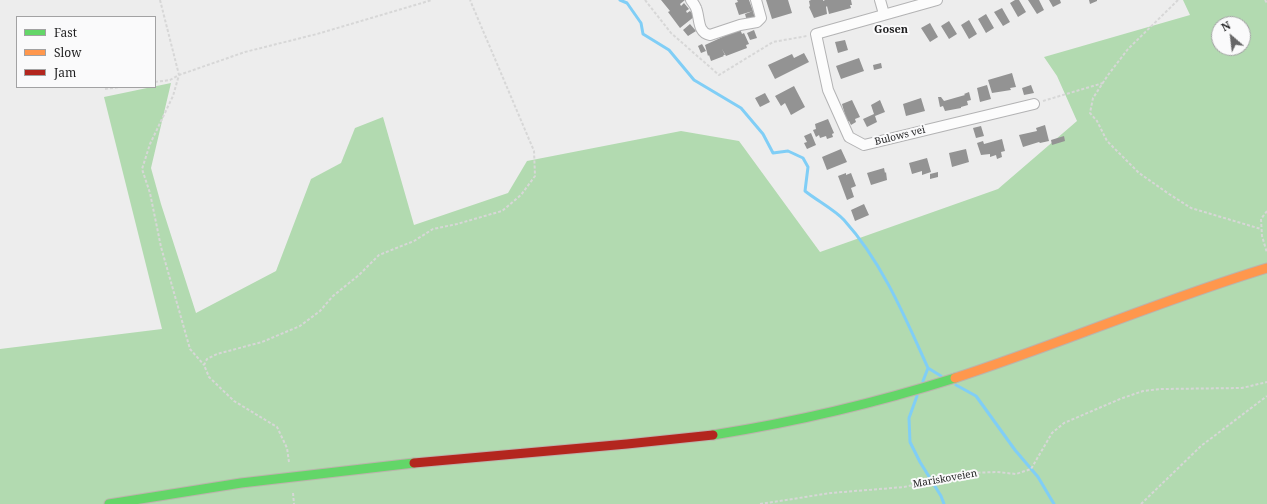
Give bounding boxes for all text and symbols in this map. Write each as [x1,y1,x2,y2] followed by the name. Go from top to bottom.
[16,16,156,88] legend
[1211,16,1251,56] north arrow
[1218,17,1233,35] text: N
[874,23,908,37] district label: Gosen
[54,24,77,41] text: Fast
[54,44,82,61] text: Slow
[54,64,76,81] text: Jam
[873,124,927,148] street label: Bulows vei
[912,467,978,491] street label: Mariskoveien

